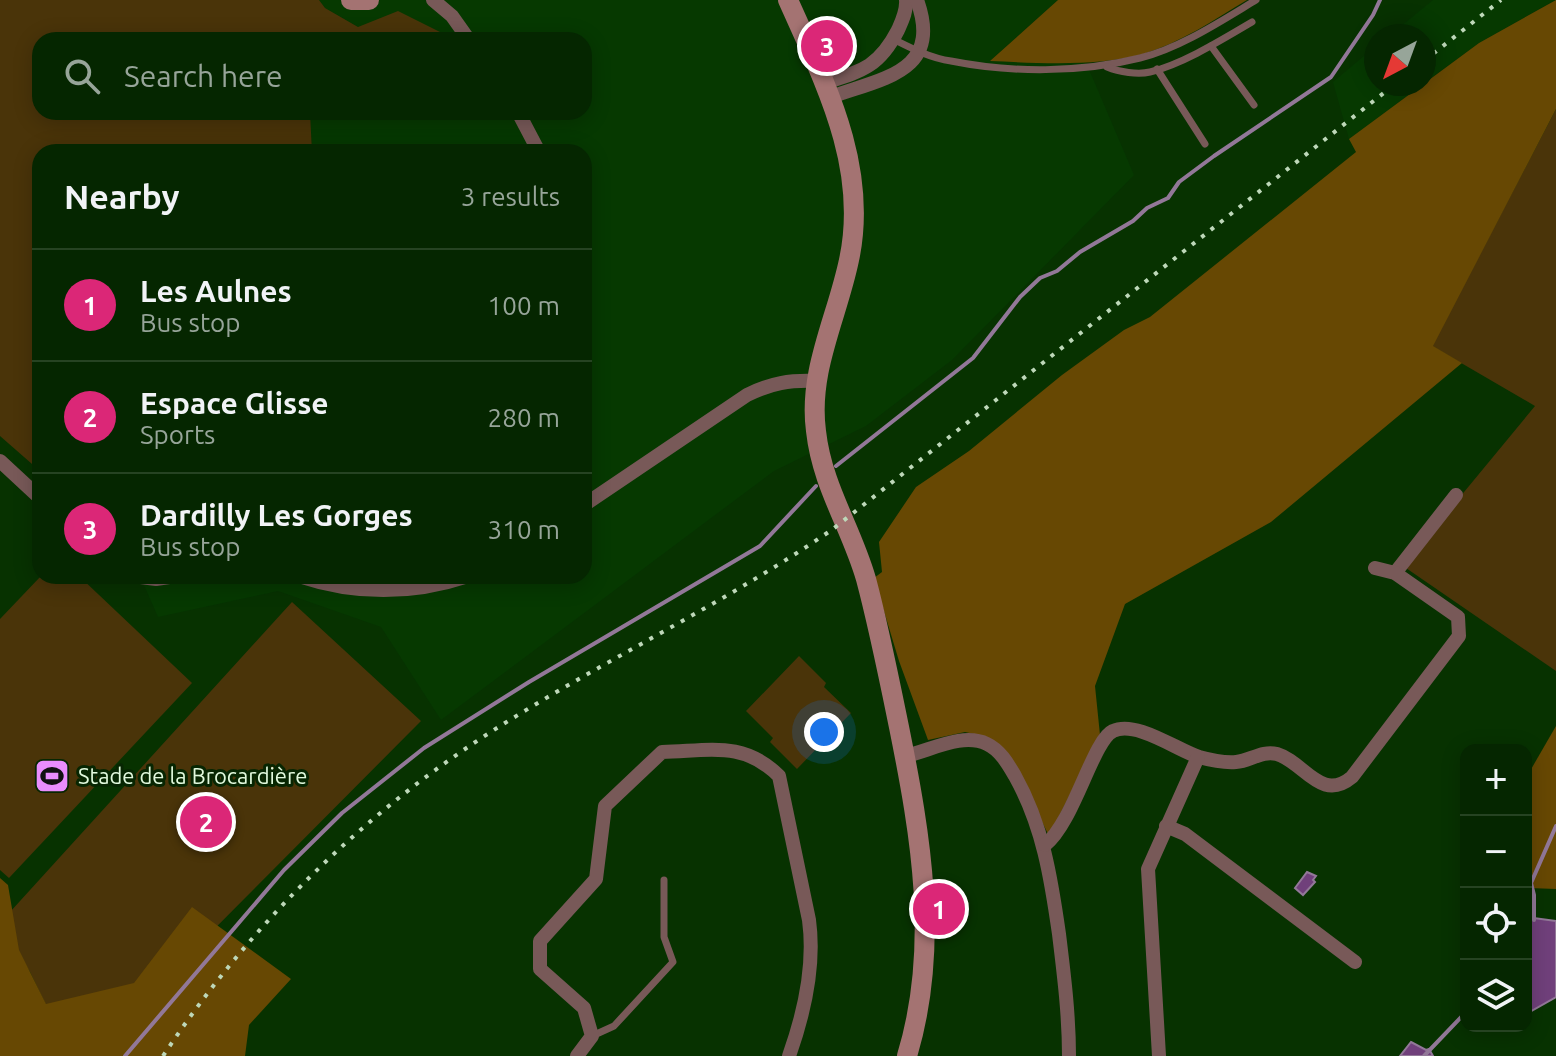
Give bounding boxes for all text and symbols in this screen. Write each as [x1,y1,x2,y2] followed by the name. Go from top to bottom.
[801,16,853,76] pin: 3
[1364,24,1436,96] north arrow
[32,32,592,120] search box
[60,54,104,98] icon: search
[124,59,283,93] text: Search here
[64,177,179,215] text: Nearby
[461,182,560,211] text: 3 results
[140,274,292,308] text: Les Aulnes
[83,291,97,320] text: 1
[488,291,560,320] text: 100 m
[140,308,240,337] text: Bus stop
[140,386,329,420] text: Espace Glisse
[83,403,97,432] text: 2
[488,403,560,432] text: 280 m
[140,420,215,449] text: Sports
[140,498,413,532] text: Dardilly Les Gorges
[83,515,97,544] text: 3
[488,515,560,544] text: 310 m
[140,532,240,561] text: Bus stop
[804,712,844,752] your location
[1460,744,1532,1032] map controls
[1460,744,1532,816] button: +
[33,757,71,795] sports icon: Stade de la Brocardière
[78,763,307,788] place label: Stade de la Brocardière
[180,792,232,852] pin: 2
[1460,816,1532,888] button: −
[913,879,965,939] pin: 1
[1460,888,1532,960] button: locate
[1460,960,1532,1032] button: layers

